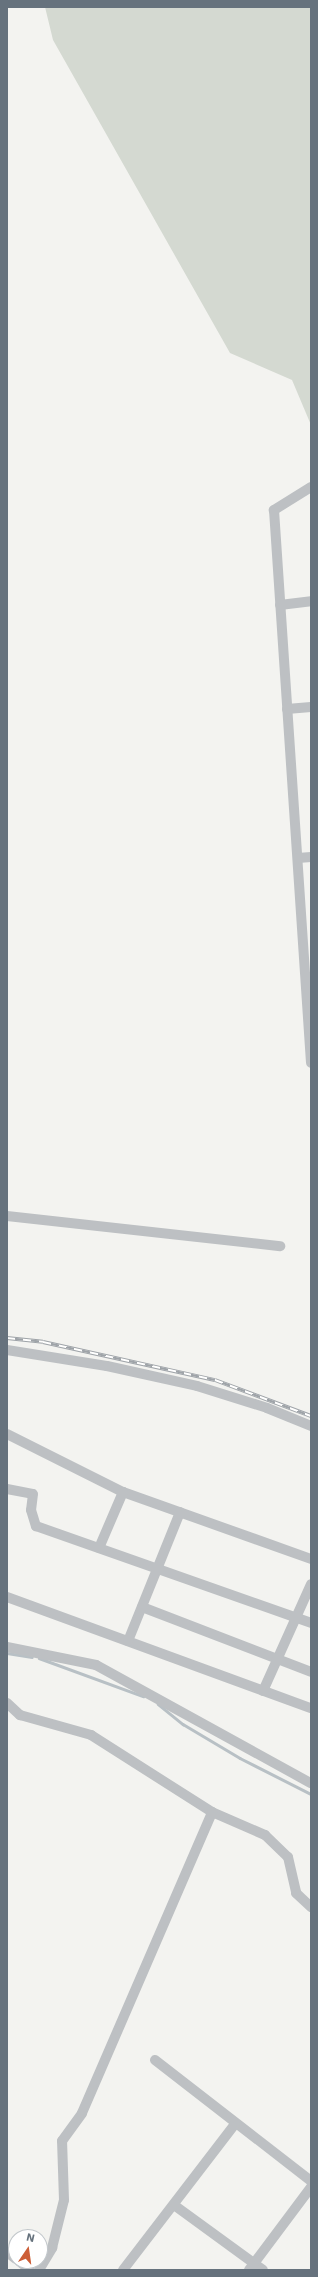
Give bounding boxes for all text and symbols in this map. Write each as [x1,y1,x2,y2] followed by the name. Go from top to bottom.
[8,2229,48,2269] north arrow
[25,2231,36,2245] text: N

